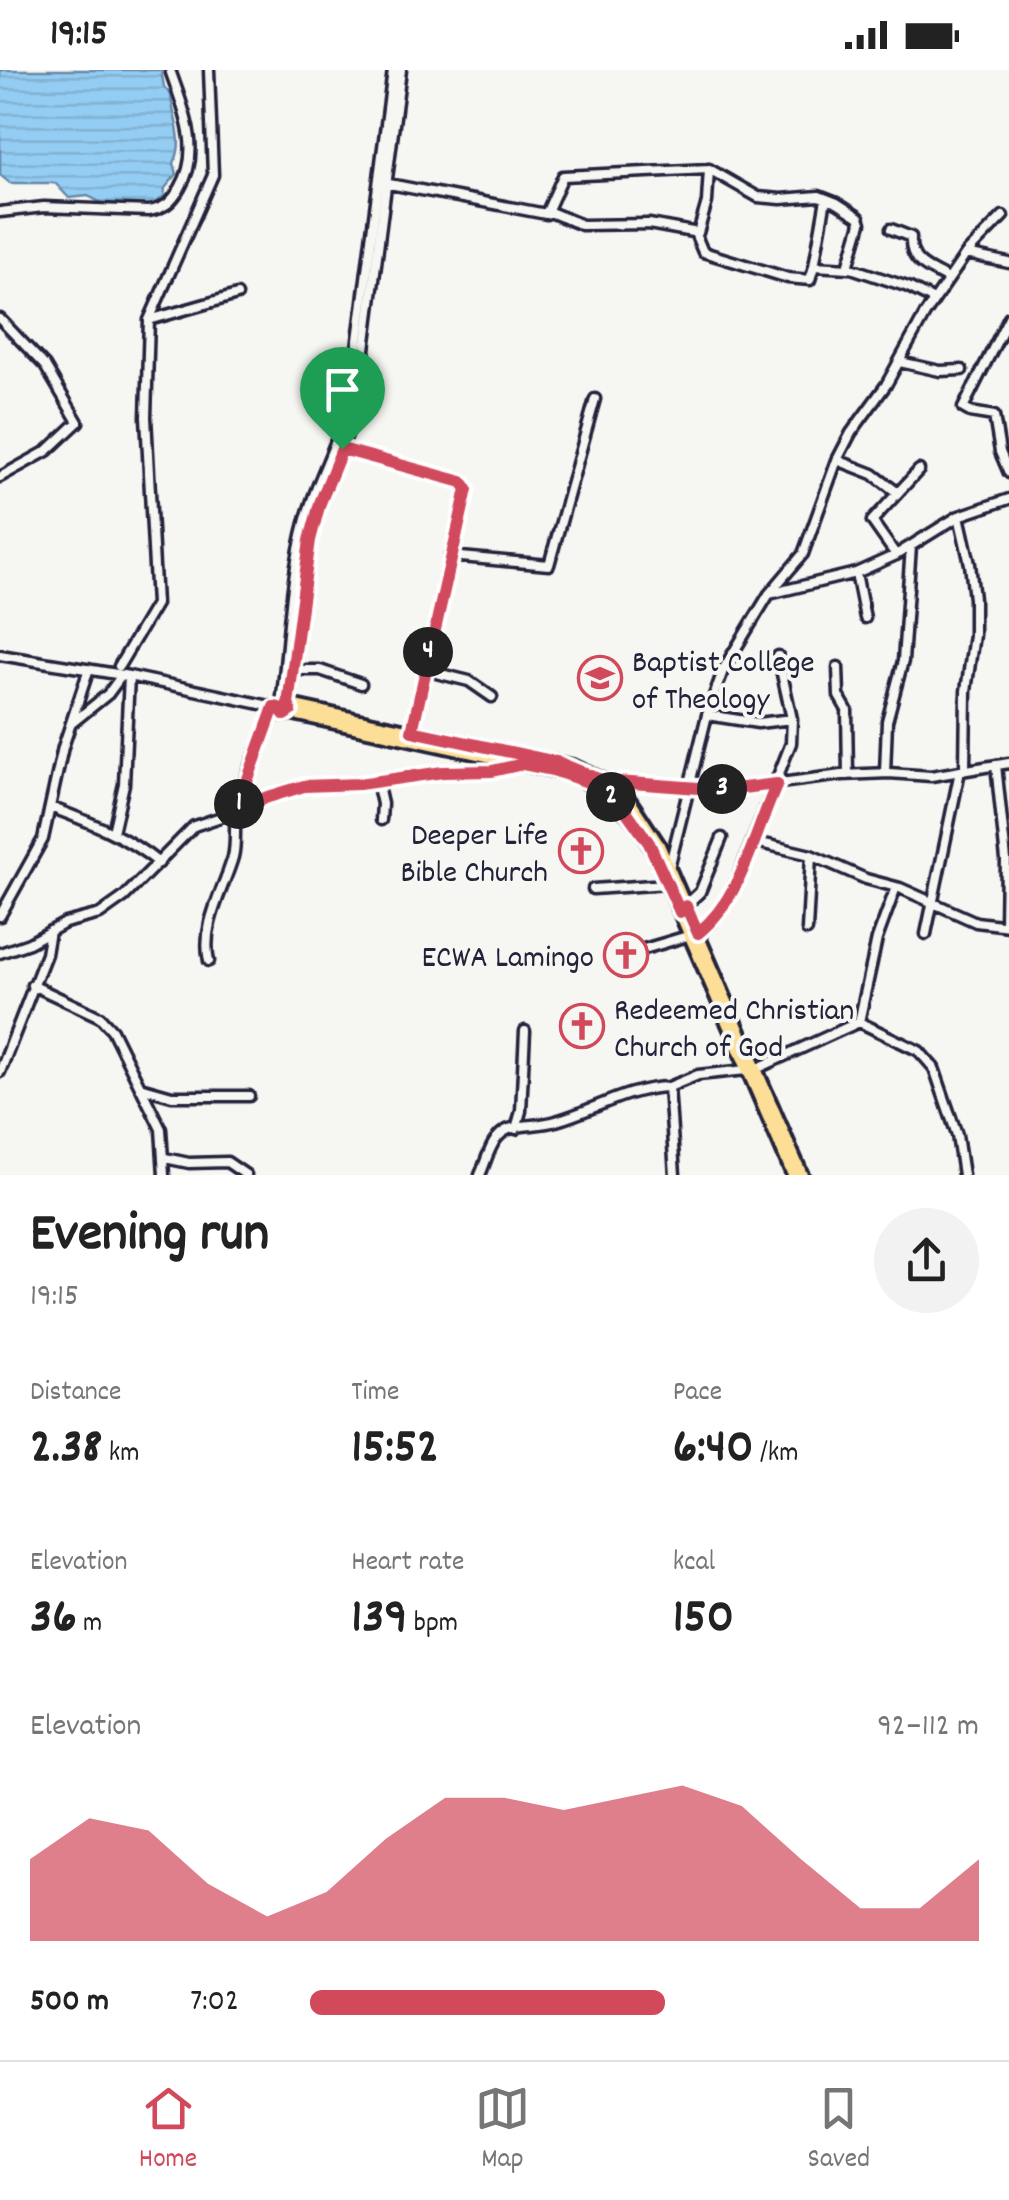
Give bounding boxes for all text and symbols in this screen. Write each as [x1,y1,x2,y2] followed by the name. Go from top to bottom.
[50,8,108,63] text: 19:15
[300,347,385,450] pin
[315,362,370,417] icon: arrive
[403,627,453,677] pin: 4
[422,632,434,672] text: 4
[632,642,815,725] place label: Baptist College of Theology
[577,655,623,701] school or university icon: Baptist College of Theology
[697,764,747,814] pin: 3
[716,769,728,809] text: 3
[586,772,636,822] pin: 2
[605,777,617,817] text: 2
[214,779,264,829] pin: 1
[236,784,242,824] text: 1
[400,815,548,898] place label: Deeper Life Bible Church
[558,828,604,874] church icon: Deeper Life Bible Church
[603,932,649,978] church icon: ECWA Lamingo
[422,937,594,983] place label: ECWA Lamingo
[614,990,854,1073] place label: Redeemed Christian Church of God
[559,1003,605,1049] church icon: Redeemed Christian Church of God
[30,1198,269,1277] text: Evening run
[874,1208,979,1313] button: share
[30,1275,79,1321] text: 19:15
[30,1374,121,1414] text: Distance
[351,1374,399,1414] text: Time
[673,1374,722,1414] text: Pace
[30,1414,102,1486] text: 2.38
[351,1414,439,1486] text: 15:52
[673,1414,753,1486] text: 6:40
[102,1435,140,1475] text: km
[753,1435,799,1475] text: /km
[30,1544,127,1584] text: Elevation
[351,1544,464,1584] text: Heart rate
[673,1544,715,1584] text: kcal
[30,1584,77,1656] text: 36
[351,1584,407,1656] text: 139
[673,1584,734,1656] text: 150
[77,1605,102,1645] text: m
[407,1605,458,1645] text: bpm
[30,1705,141,1751] text: Elevation
[877,1705,979,1751] text: 92–112 m
[30,1980,109,2026] text: 500 m
[190,1980,239,2026] text: 7:02
[139,2081,197,2181] tab: Home
[475,2081,530,2181] tab: Map
[808,2081,870,2181] tab: Saved

